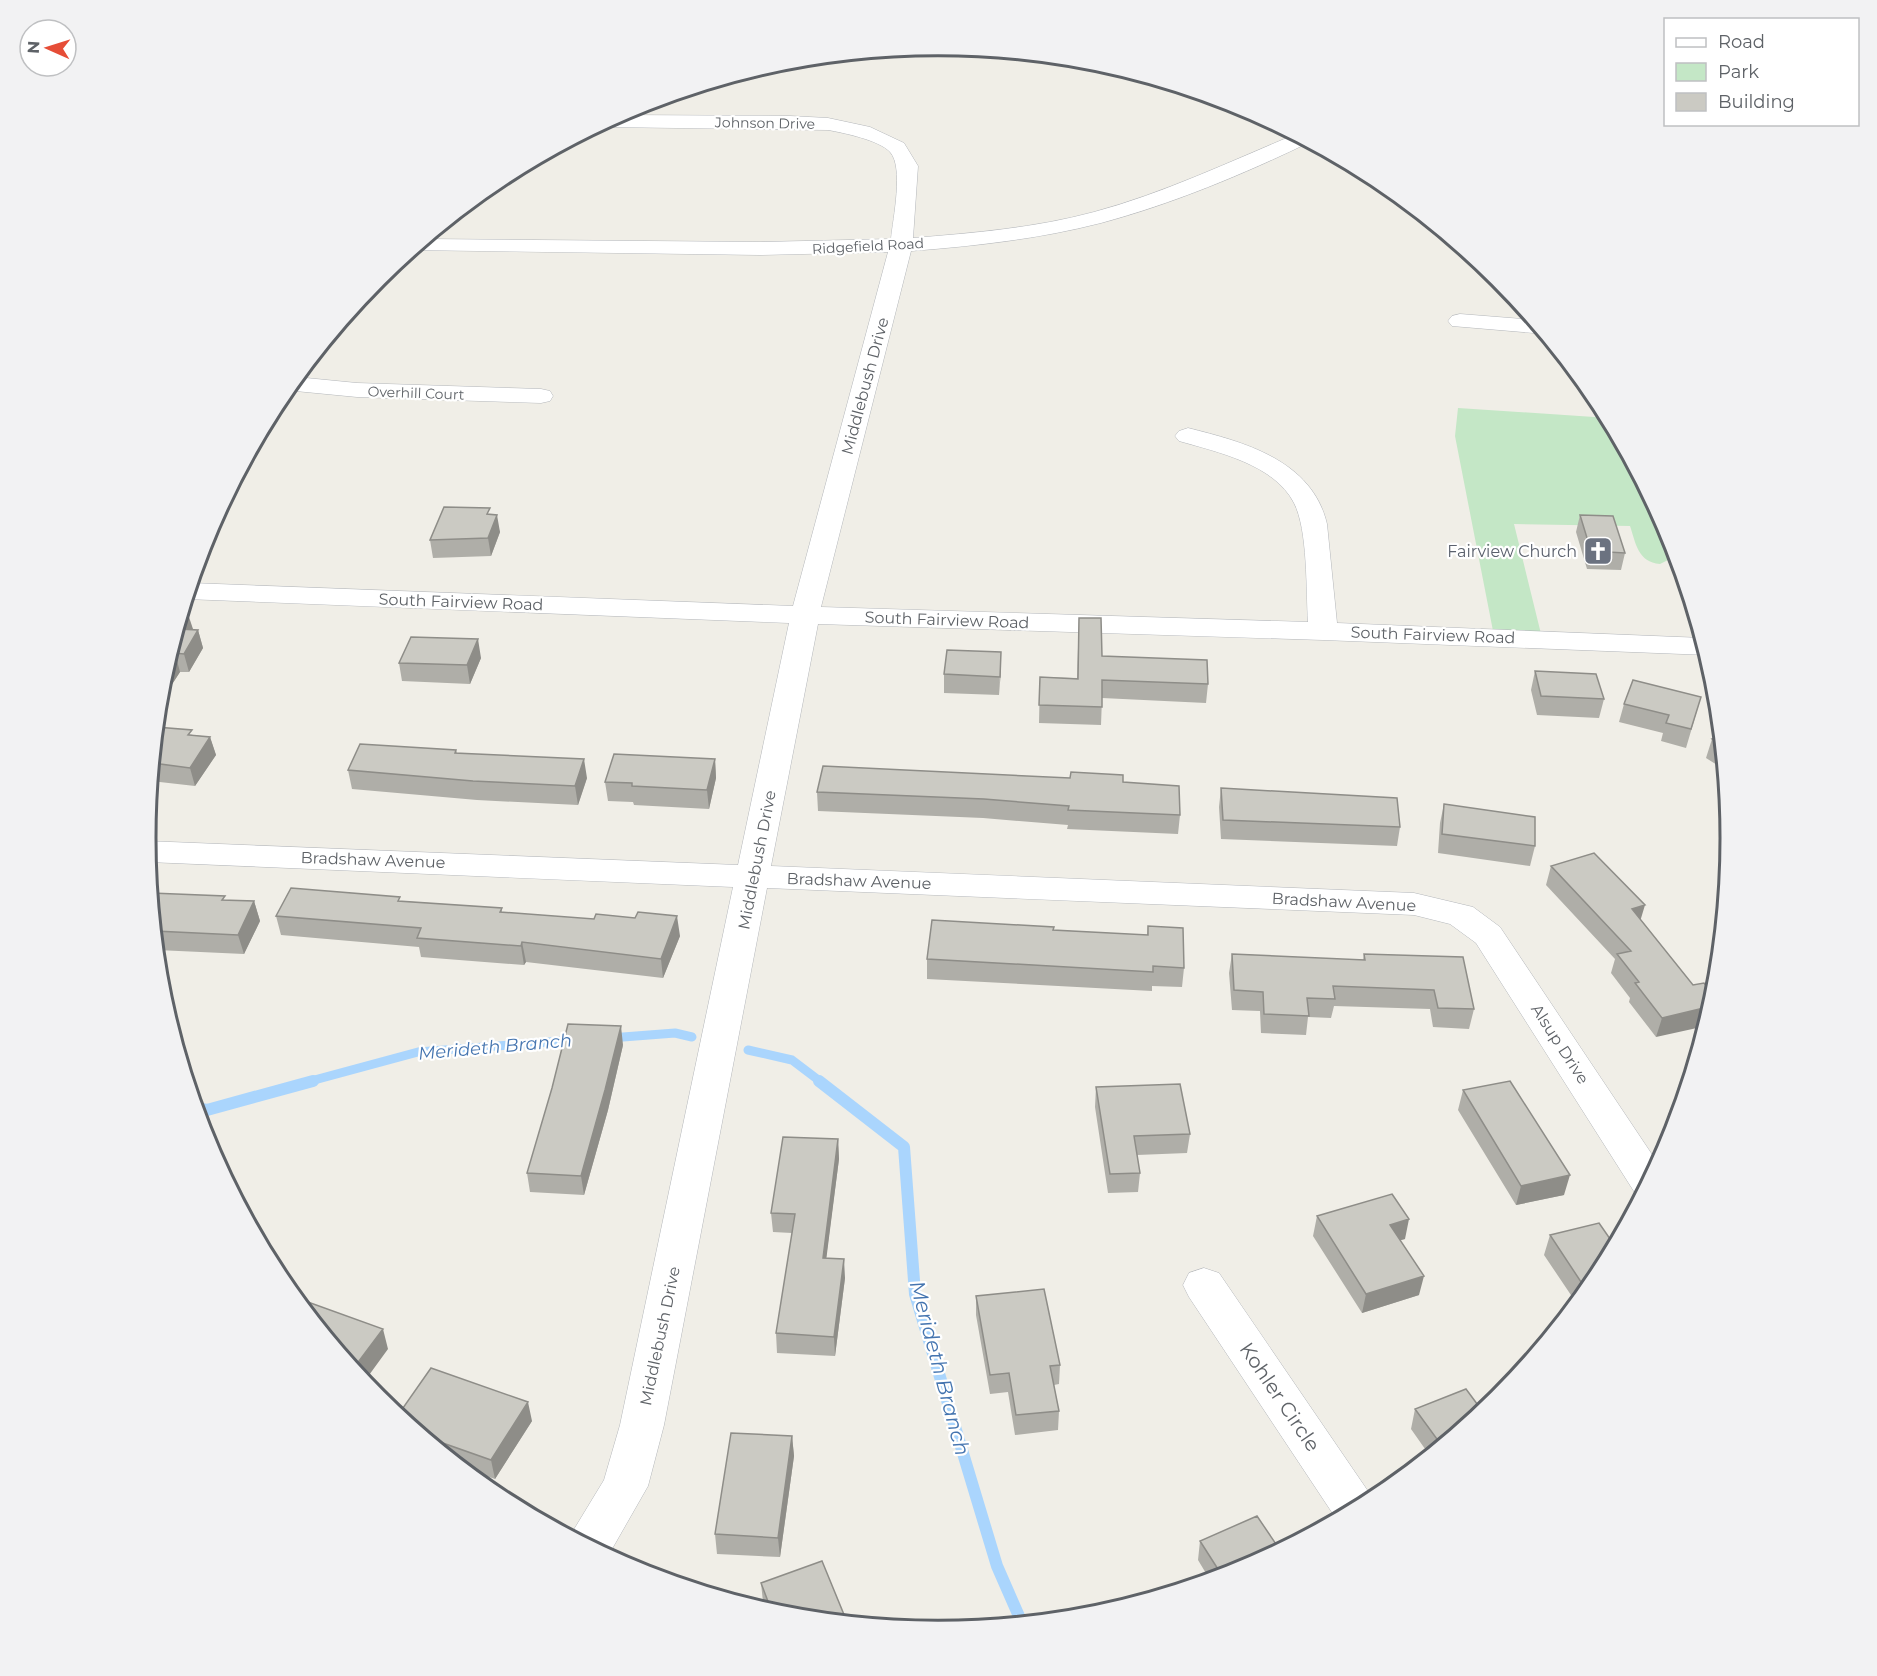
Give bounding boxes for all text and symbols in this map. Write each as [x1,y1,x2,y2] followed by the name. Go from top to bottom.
[18,18,78,78] north arrow
[1664,18,1859,126] legend
[1718,31,1765,53] text: Road
[24,40,43,54] text: N
[1718,61,1759,83] text: Park
[1718,91,1795,113] text: Building
[714,113,815,133] street label: Johnson Drive
[812,234,924,258] street label: Ridgefield Road
[838,315,892,457] street label: Middlebush Drive
[367,382,465,404] street label: Overhill Court
[1582,535,1614,567] church icon: Fairview Church
[1447,542,1577,561] place label: Fairview Church
[378,590,544,614] street label: South Fairview Road
[864,608,1030,632] street label: South Fairview Road
[1350,623,1516,647] street label: South Fairview Road
[734,789,780,931] street label: Middlebush Drive
[300,848,446,872] street label: Bradshaw Avenue
[786,869,932,893] street label: Bradshaw Avenue
[1271,889,1417,915] street label: Bradshaw Avenue
[1527,1001,1593,1087] street label: Alsup Drive
[417,1029,573,1065] water label: Merideth Branch
[636,1265,684,1407] street label: Middlebush Drive
[905,1278,975,1458] water label: Merideth Branch
[1235,1338,1325,1456] street label: Kohler Circle

